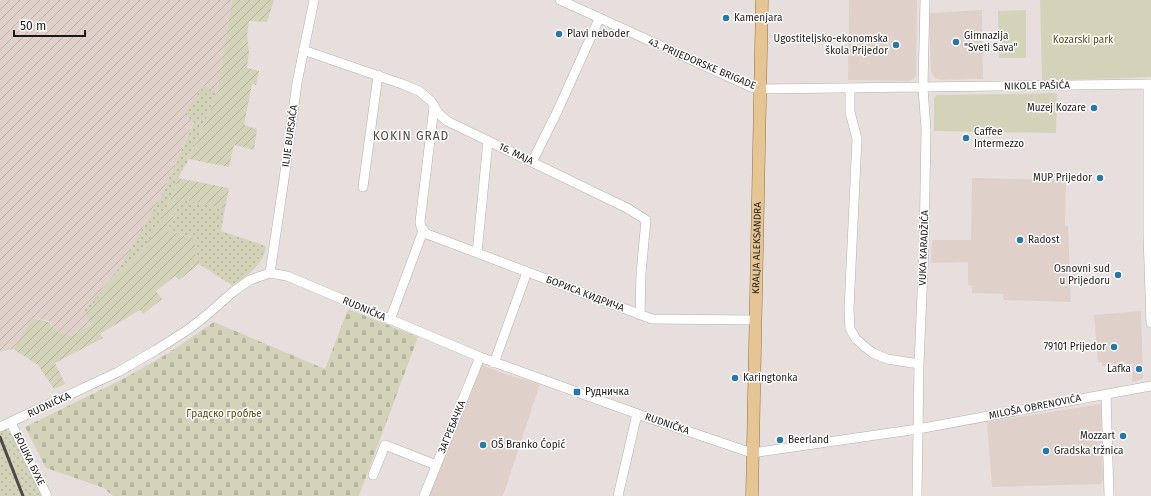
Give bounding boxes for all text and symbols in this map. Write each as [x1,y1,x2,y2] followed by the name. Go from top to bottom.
[14,12,85,38] scale bar
[734,12,782,24] place label: Kamenjara
[721,13,731,23] marker: Kamenjara
[20,19,46,33] text: 50 m
[567,28,630,40] place label: Plavi neboder
[554,29,564,39] marker: Plavi neboder
[964,30,1018,54] place label: Gimnazija "Sveti Sava"
[774,33,888,57] place label: Ugostiteljsko-ekonomska škola Prijedor
[1053,34,1114,46] park label: Kozarski park
[646,36,758,92] street label: 43. PRIJEDORSKE BRIGADE
[951,37,961,47] marker: Gimnazija "Sveti Sava"
[891,40,901,50] marker: Ugostiteljsko-ekonomska škola Prijedor
[1004,77,1070,93] street label: NIKOLE PAŠIĆA
[1027,102,1086,114] place label: Muzej Kozare
[278,103,300,168] street label: ILIJE BURSAĆA
[1089,103,1099,113] marker: Muzej Kozare
[974,126,1024,150] place label: Caffee Intermezzo
[373,129,449,143] district label: KOKIN GRAD
[961,133,971,143] marker: Caffee Intermezzo
[497,140,536,168] street label: 16. МАЈА
[1033,172,1092,184] place label: MUP Prijedor
[1095,173,1105,183] marker: MUP Prijedor
[750,202,764,294] street label: KRALJA ALEKSANDRA
[915,210,931,286] street label: VUKA KARADŽIĆA
[1028,234,1060,246] place label: Radost
[1015,235,1025,245] marker: Radost
[1054,263,1110,287] place label: Osnovni sud u Prijedoru
[1113,270,1123,280] marker: Osnovni sud u Prijedoru
[544,274,626,315] street label: БОРИСА KИДРИЧА
[340,293,389,324] street label: RUDNIČKA
[1044,341,1106,353] place label: 79101 Prijedor
[1109,342,1119,352] marker: 79101 Prijedor
[1107,363,1131,375] place label: Lafka
[1134,364,1144,374] marker: Lafka
[743,372,798,384] place label: Karingtonka
[730,373,740,383] marker: Karingtonka
[585,386,629,398] place label: Рудничка
[572,387,582,397] marker: Рудничка
[25,388,73,420] street label: RUDNIČKA
[987,390,1082,422] street label: MILOŠA OBRENOVIĆA
[436,399,468,455] street label: ЗАГРЕБАЧКА
[186,408,262,420] park label: Градско гробље
[643,409,692,437] street label: RUDNIČKA
[11,430,47,488] street label: БОШКА БУХЕ
[1080,430,1115,442] place label: Mozzart
[1118,431,1128,441] marker: Mozzart
[788,434,829,446] place label: Beerland
[775,435,785,445] marker: Beerland
[491,437,565,451] place label: OŠ Branko Ćopić
[478,440,488,450] marker: OŠ Branko Ćopić
[1054,445,1124,457] place label: Gradska tržnica
[1041,446,1051,456] marker: Gradska tržnica

